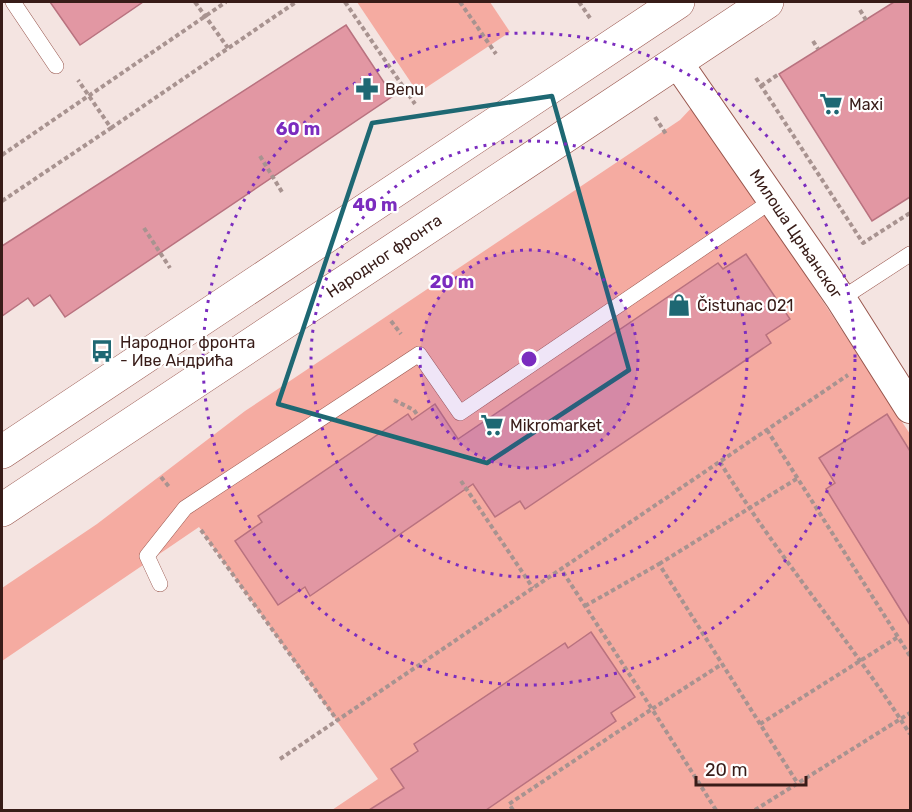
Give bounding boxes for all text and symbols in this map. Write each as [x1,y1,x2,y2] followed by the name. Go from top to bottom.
[354,76,380,102] pharmacy icon: Benu
[385,80,424,99] place label: Benu
[818,91,844,117] supermarket icon: Maxi
[849,95,883,114] place label: Maxi
[276,118,320,140] text: 60 m
[746,166,846,302] street label: Милоша Црњанског
[353,194,397,216] text: 40 m
[323,210,445,302] street label: Народног фронта
[430,271,474,293] text: 20 m
[666,292,692,318] shop icon: Čistunac 021
[697,295,793,315] place label: Čistunac 021
[120,333,255,370] place label: Народног фронта - Иве Андрића
[89,338,115,364] bus stop icon: Народног фронта - Иве Андрића
[519,349,539,369] centre of rings
[479,412,505,438] supermarket icon: Mikromarket
[510,416,602,435] place label: Mikromarket
[696,749,806,787] scale bar
[705,759,747,781] text: 20 m

